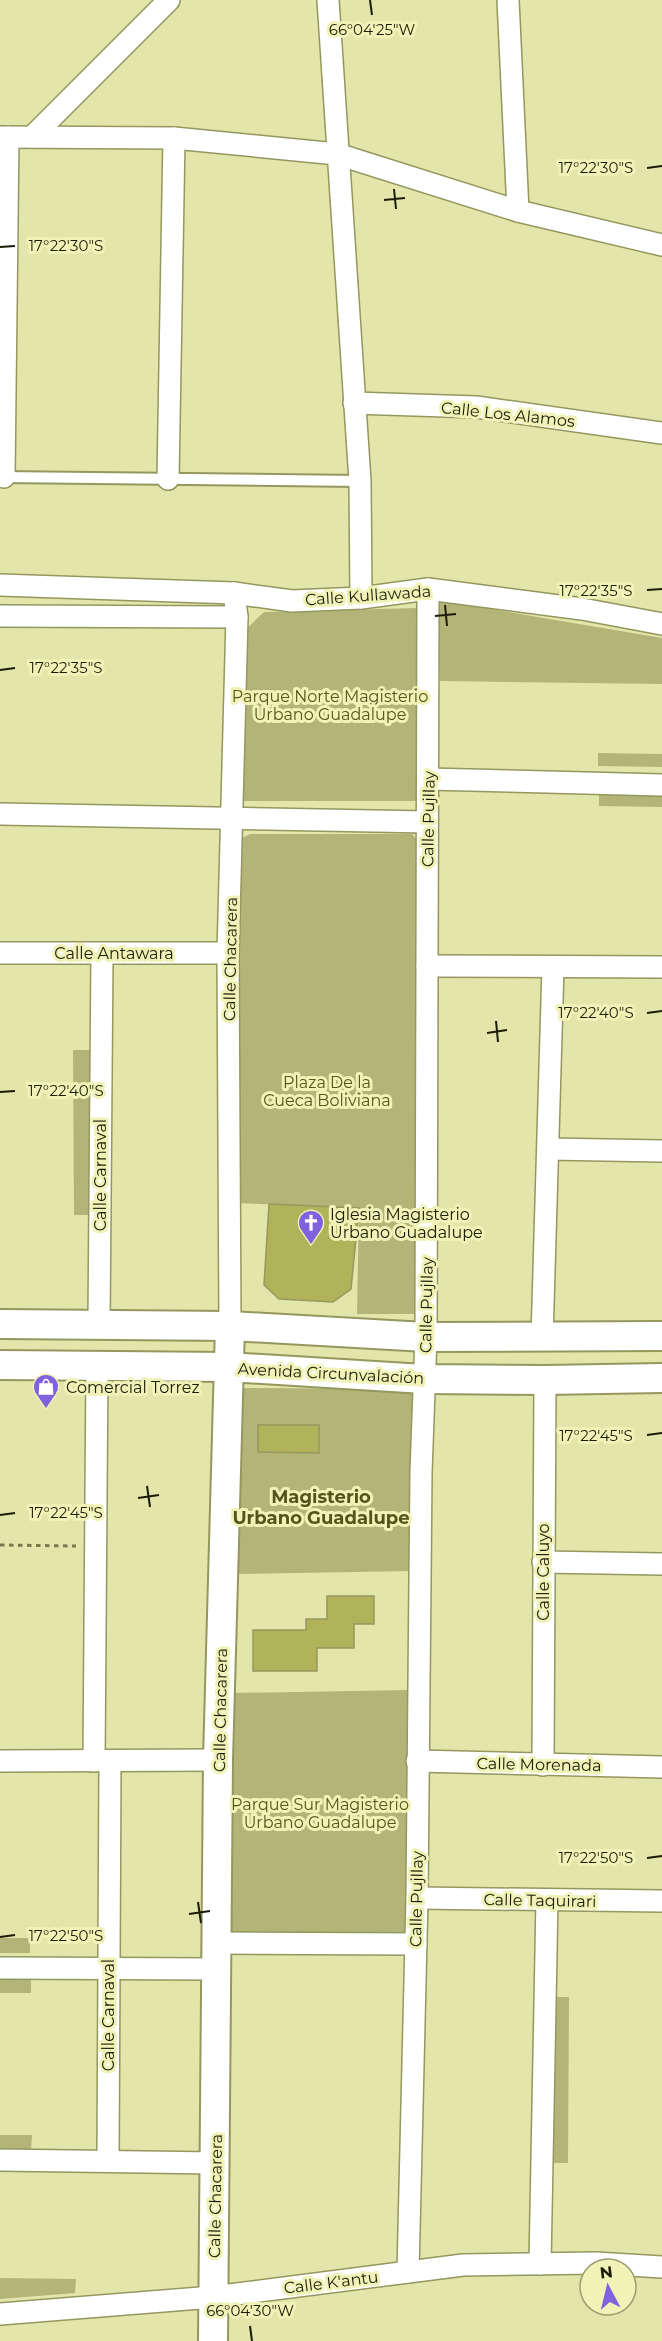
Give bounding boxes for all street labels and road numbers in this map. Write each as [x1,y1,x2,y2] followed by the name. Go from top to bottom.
[440,398,576,431] street label: Calle Los Alamos
[304,582,432,609] street label: Calle Kullawada
[418,770,439,867] street label: Calle Pujllay
[220,897,241,1021] street label: Calle Chacarera
[54,944,174,963] street label: Calle Antawara
[91,1119,110,1231] street label: Calle Carnaval
[416,1256,437,1353] street label: Calle Pujllay
[237,1359,425,1388] street label: Avenida Circunvalación
[534,1523,553,1621] street label: Calle Caluyo
[210,1648,231,1772] street label: Calle Chacarera
[476,1754,602,1775] street label: Calle Morenada
[406,1850,427,1947] street label: Calle Pujllay
[483,1890,597,1911] street label: Calle Taquirari
[99,1959,118,2071] street label: Calle Carnaval
[205,2134,226,2258] street label: Calle Chacarera
[283,2267,379,2298] street label: Calle K'antu

